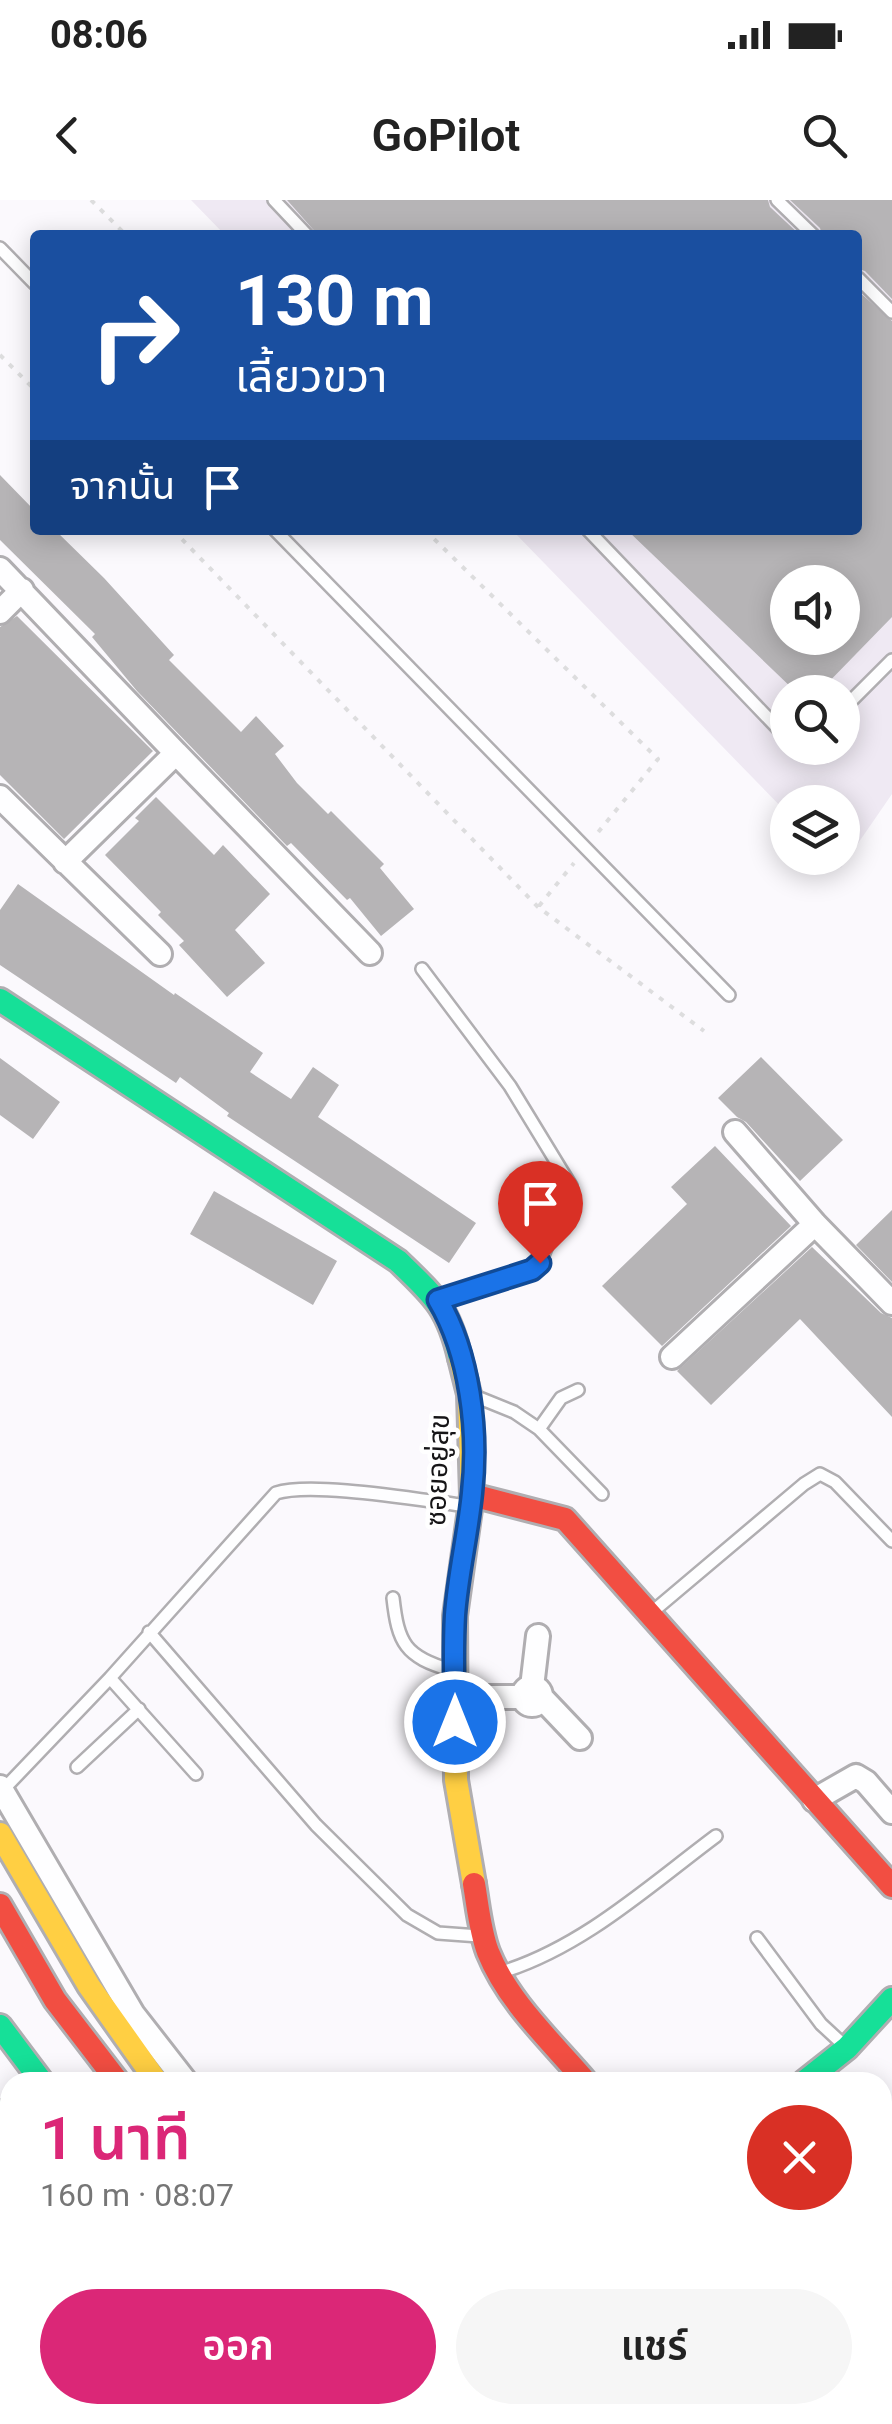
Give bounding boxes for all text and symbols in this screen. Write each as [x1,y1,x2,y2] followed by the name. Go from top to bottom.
[50,13,148,57] text: 08:06
[40,108,95,163] icon: back
[797,108,852,163] icon: search
[372,109,520,162] text: GoPilot
[235,260,434,342] text: 130 m
[70,270,200,400] icon: right
[235,350,387,403] text: เลี้ยวขวา
[195,460,250,515] icon: arrive
[70,464,175,508] text: จากนั้น
[770,565,860,875] map controls
[770,565,860,655] button: sound
[770,675,860,765] button: search
[770,785,860,875] button: layers
[498,1161,583,1264] pin
[513,1176,568,1231] icon: arrive
[419,1413,457,1527] street label: ซอยอยู่สุข
[403,1670,507,1774] position arrow
[40,2103,191,2174] text: 1 นาที
[747,2105,852,2210] button: close
[40,2176,234,2214] text: 160 m · 08:07
[40,2289,436,2404] button: ออก
[456,2289,852,2404] button: แชร์

